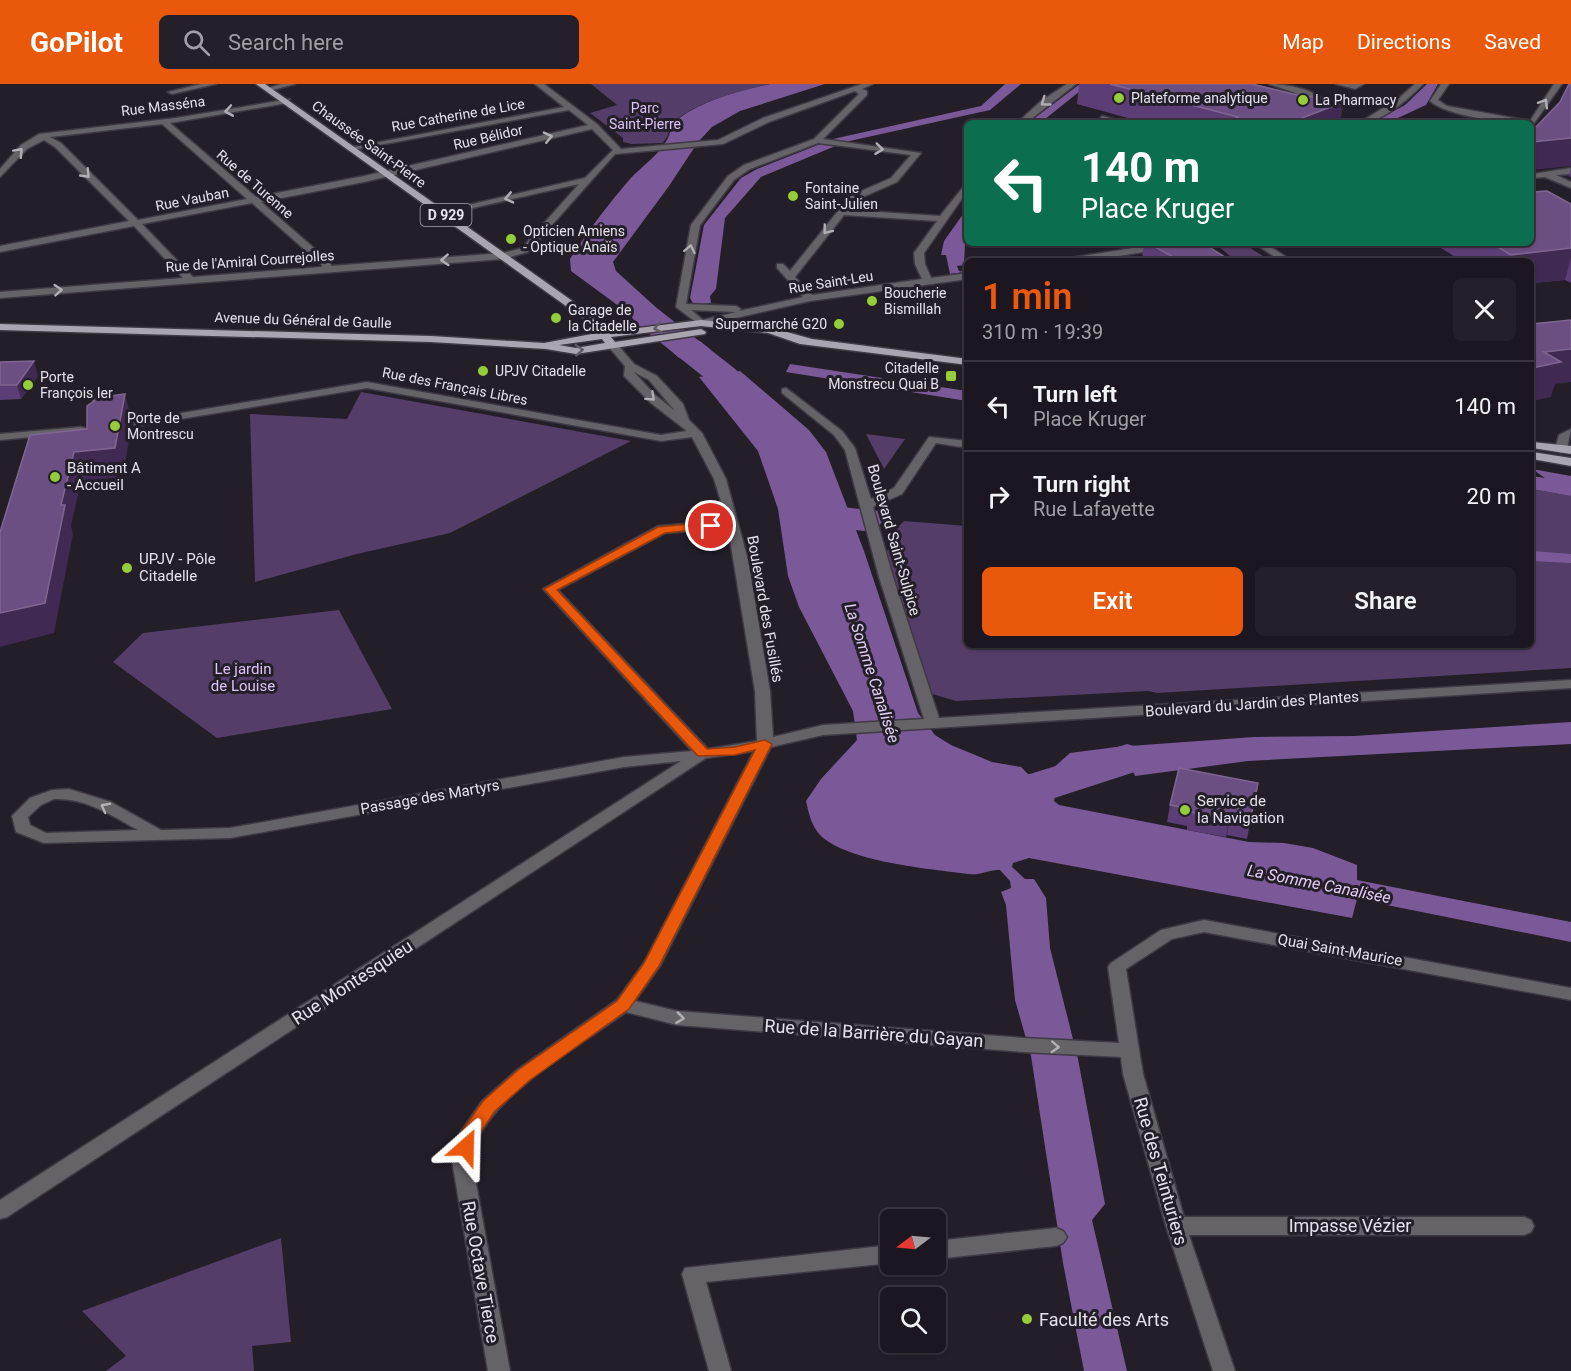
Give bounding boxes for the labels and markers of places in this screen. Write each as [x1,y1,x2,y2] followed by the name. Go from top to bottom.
[1131,90,1268,106] place label: Plateforme analytique
[1112,91,1126,105] marker: Plateforme analytique
[1315,92,1397,108] place label: La Pharmacy
[1296,93,1310,107] marker: La Pharmacy
[805,180,878,212] place label: Fontaine Saint-Julien
[786,189,800,203] marker: Fontaine Saint-Julien
[523,223,625,255] place label: Opticien Amiens - Optique Anaïs
[504,232,518,246] marker: Opticien Amiens - Optique Anaïs
[884,285,946,317] place label: Boucherie Bismillah
[865,294,879,308] marker: Boucherie Bismillah
[568,302,637,334] place label: Garage de la Citadelle
[549,311,563,325] marker: Garage de la Citadelle
[715,316,827,332] place label: Supermarché G20
[832,317,846,331] marker: Supermarché G20
[828,360,939,392] place label: Citadelle Monstrecu Quai B
[495,363,586,379] place label: UPJV Citadelle
[476,364,490,378] marker: UPJV Citadelle
[40,369,113,401] place label: Porte François Ier
[944,369,958,383] marker: Citadelle Monstrecu Quai B
[21,378,35,392] marker: Porte François Ier
[127,410,194,442] place label: Porte de Montrescu
[108,419,122,433] marker: Porte de Montrescu
[67,459,141,494] place label: Bâtiment A - Accueil
[48,470,62,484] marker: Bâtiment A - Accueil
[685,500,736,551] pin
[139,550,216,585] place label: UPJV - Pôle Citadelle
[120,561,134,575] marker: UPJV - Pôle Citadelle
[1197,792,1284,827] place label: Service de la Navigation
[1178,803,1192,817] marker: Service de la Navigation
[1039,1309,1169,1330] place label: Faculté des Arts
[1020,1312,1034,1326] marker: Faculté des Arts

